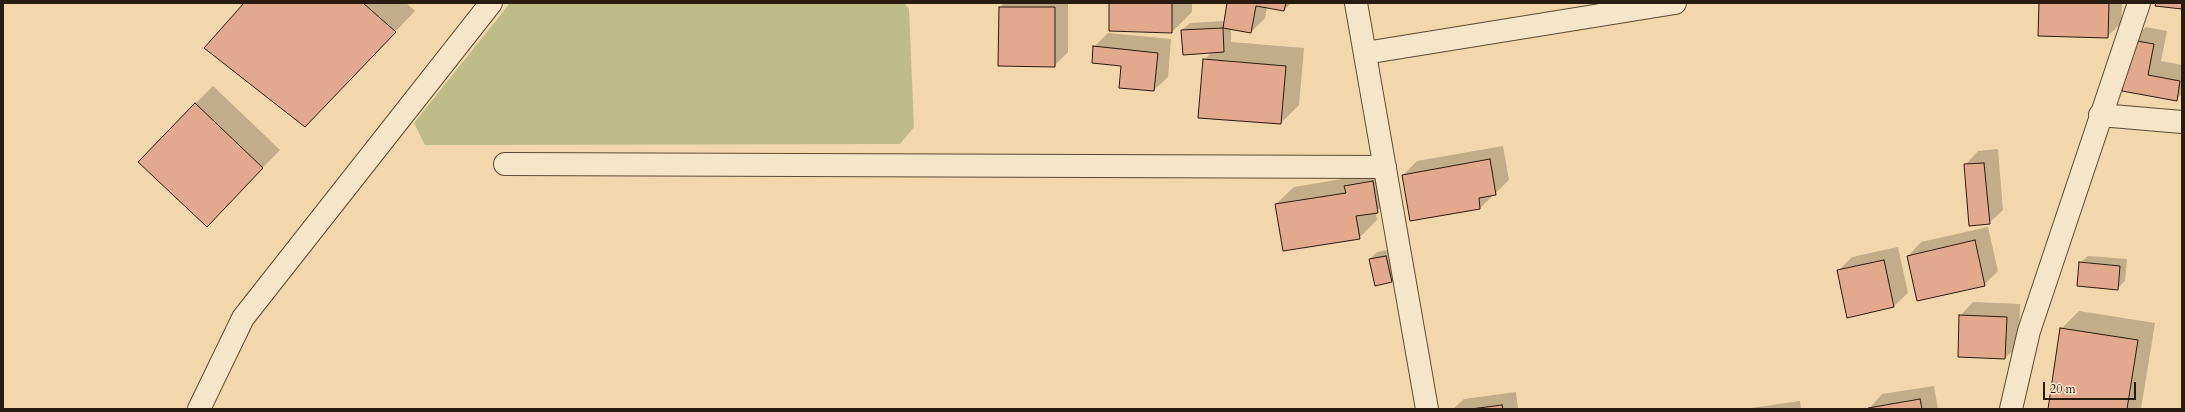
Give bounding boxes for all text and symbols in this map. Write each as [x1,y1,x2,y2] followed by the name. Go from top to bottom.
[2045,374,2138,400] scale bar
[2050,381,2076,397] text: 20 m

